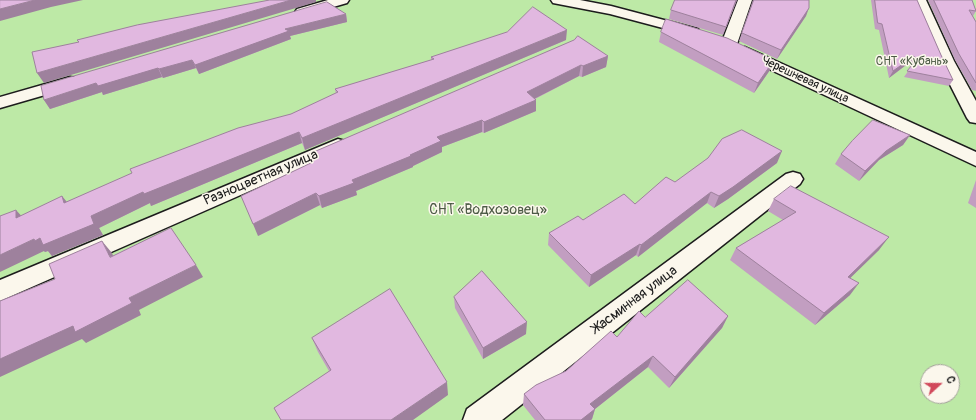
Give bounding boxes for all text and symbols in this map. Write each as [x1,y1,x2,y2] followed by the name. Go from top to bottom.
[759,53,851,107] street label: Черешневая улица
[876,55,948,69] park label: СНТ «Кубань»
[201,146,321,210] street label: Разноцветная улица
[429,202,547,218] park label: СНТ «Водхозовец»
[589,262,681,338] street label: Жасминная улица
[920,364,960,404] north arrow
[943,374,958,385] text: С

